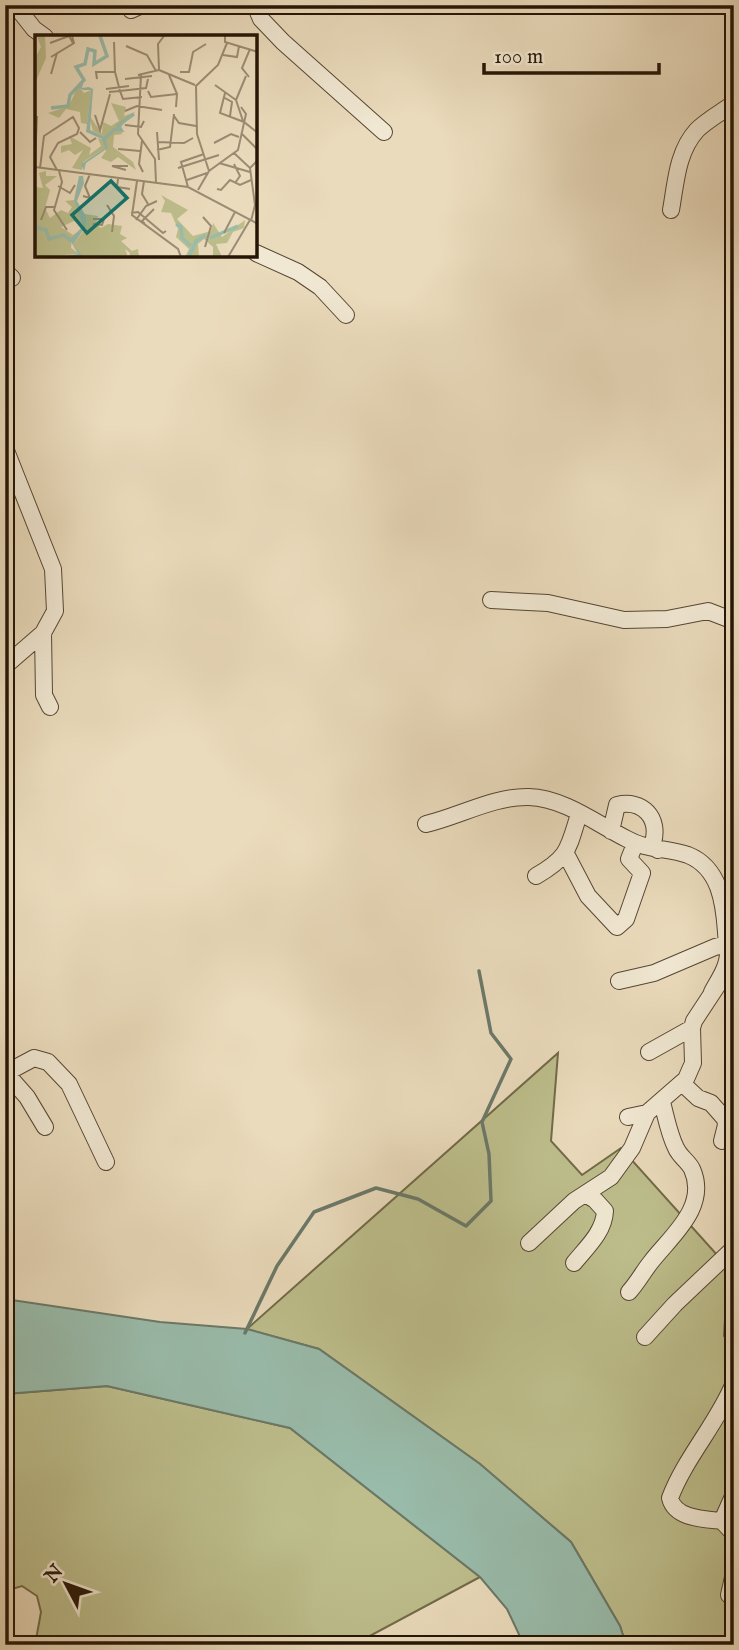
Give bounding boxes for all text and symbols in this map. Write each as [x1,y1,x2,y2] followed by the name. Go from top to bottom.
[484,32,658,76] scale bar
[35,35,257,257] inset map
[494,44,543,71] text: 100 m
[32,1548,102,1618] north arrow
[40,1560,69,1589] text: N

